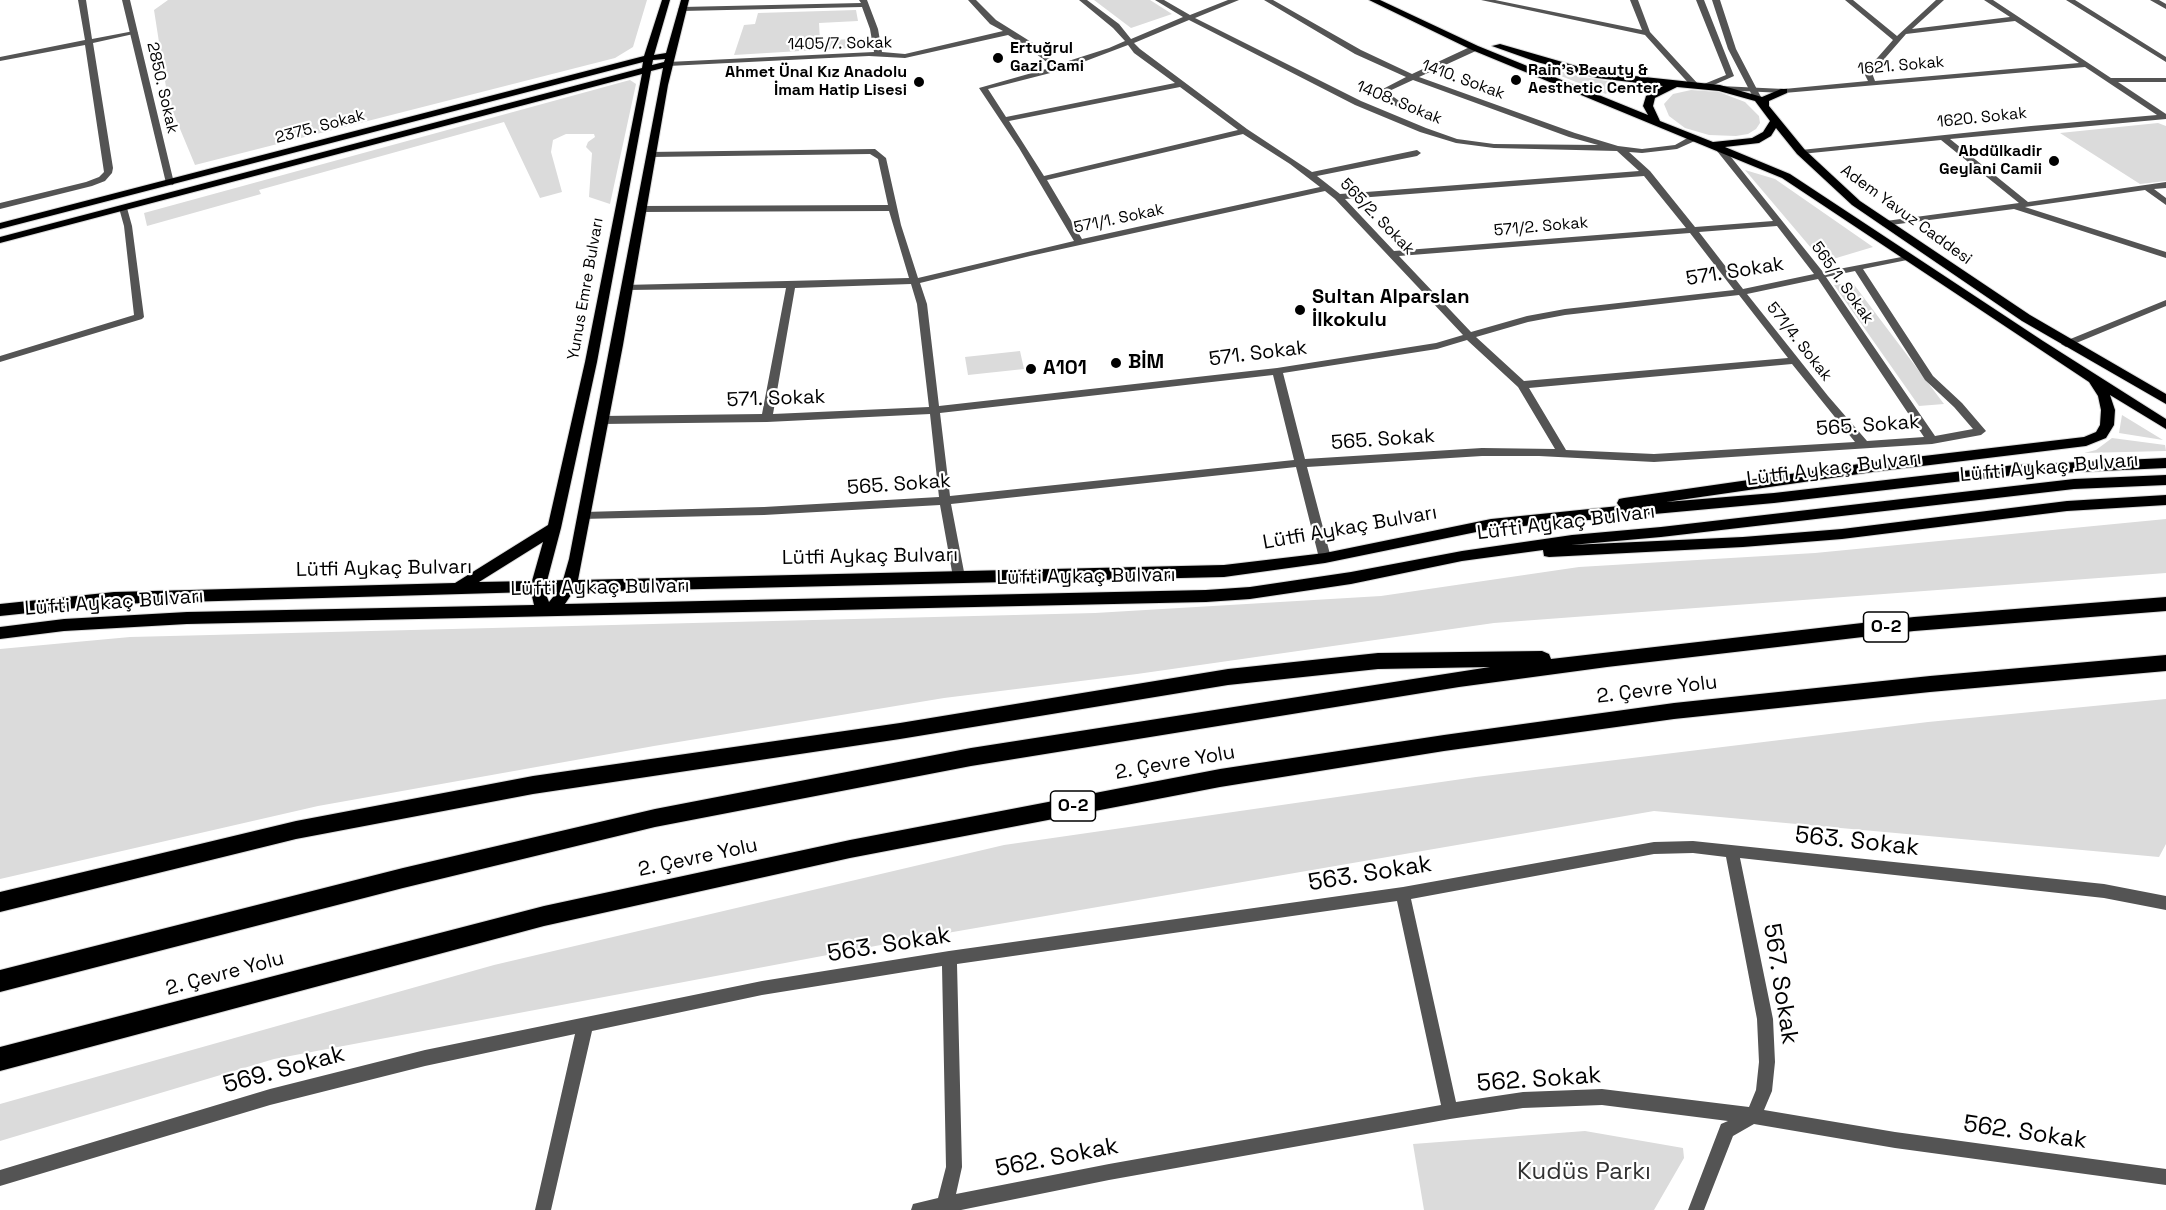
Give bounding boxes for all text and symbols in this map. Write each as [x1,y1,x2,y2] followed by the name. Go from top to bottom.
[788,33,892,55] street label: 1405/7. Sokak
[1010,39,1084,77] place label: Ertuğrul Gazi Cami
[142,40,182,136] street label: 2850. Sokak
[991,51,1005,65] marker: Ertuğrul Gazi Cami
[1857,53,1945,79] street label: 1621. Sokak
[1419,56,1507,104] street label: 1410. Sokak
[1528,61,1658,99] place label: Rain's Beauty & Aesthetic Center
[725,63,907,101] place label: Ahmet Ünal Kız Anadolu İmam Hatip Lisesi
[1509,73,1523,87] marker: Rain's Beauty & Aesthetic Center
[912,75,926,89] marker: Ahmet Ünal Kız Anadolu İmam Hatip Lisesi
[1353,77,1445,129] street label: 1408. Sokak
[1936,104,2028,132] street label: 1620. Sokak
[273,106,367,148] street label: 2375. Sokak
[1939,142,2042,180] place label: Abdülkadir Geylani Camii
[2047,154,2061,168] marker: Abdülkadir Geylani Camii
[1837,161,1975,269] street label: Adem Yavuz Caddesi
[1336,175,1418,259] street label: 565/2. Sokak
[1072,200,1166,238] street label: 571/1. Sokak
[1493,213,1589,241] street label: 571/2. Sokak
[564,216,608,362] street label: Yunus Emre Bulvarı
[1807,238,1877,328] street label: 565/1. Sokak
[1684,252,1786,292] street label: 571. Sokak
[1312,286,1470,333] place label: Sultan Alparslan İlkokulu
[1762,299,1836,385] street label: 571/4. Sokak
[1293,303,1307,317] marker: Sultan Alparslan İlkokulu
[1208,336,1308,372] street label: 571. Sokak
[1128,351,1164,375] place label: BİM
[1109,356,1123,370] marker: BİM
[1043,357,1087,381] place label: A101
[1024,362,1038,376] marker: A101
[726,385,826,413] street label: 571. Sokak
[1815,410,1921,442] street label: 565. Sokak
[1330,424,1436,456] street label: 565. Sokak
[1745,446,1923,492] street label: Lütfi Aykaç Bulvarı
[1959,448,2139,488] street label: Lüfti Aykaç Bulvarı
[846,469,952,501] street label: 565. Sokak
[1476,500,1656,546] street label: Lüfti Aykaç Bulvarı
[1261,501,1439,555] street label: Lütfi Aykaç Bulvarı
[782,543,958,571] street label: Lütfi Aykaç Bulvarı
[296,555,472,583] street label: Lütfi Aykaç Bulvarı
[996,563,1176,591] street label: Lüfti Aykaç Bulvarı
[510,574,690,602] street label: Lüfti Aykaç Bulvarı
[24,585,204,621] street label: Lüfti Aykaç Bulvarı
[1864,612,1908,642] road number: O-2
[1595,671,1719,709] street label: 2. Çevre Yolu
[1113,741,1237,785] street label: 2. Çevre Yolu
[1050,791,1096,821] road number: O-2
[1793,821,1921,863] street label: 563. Sokak
[636,834,760,882] street label: 2. Çevre Yolu
[1306,850,1434,898] street label: 563. Sokak
[825,921,953,969] street label: 563. Sokak
[1756,922,1804,1046] street label: 567. Sokak
[163,947,287,1001] street label: 2. Çevre Yolu
[220,1040,348,1100] street label: 569. Sokak
[1476,1061,1602,1099] street label: 562. Sokak
[1961,1110,2089,1156] street label: 562. Sokak
[993,1132,1121,1184] street label: 562. Sokak
[1517,1158,1651,1186] park label: Kudüs Parkı

